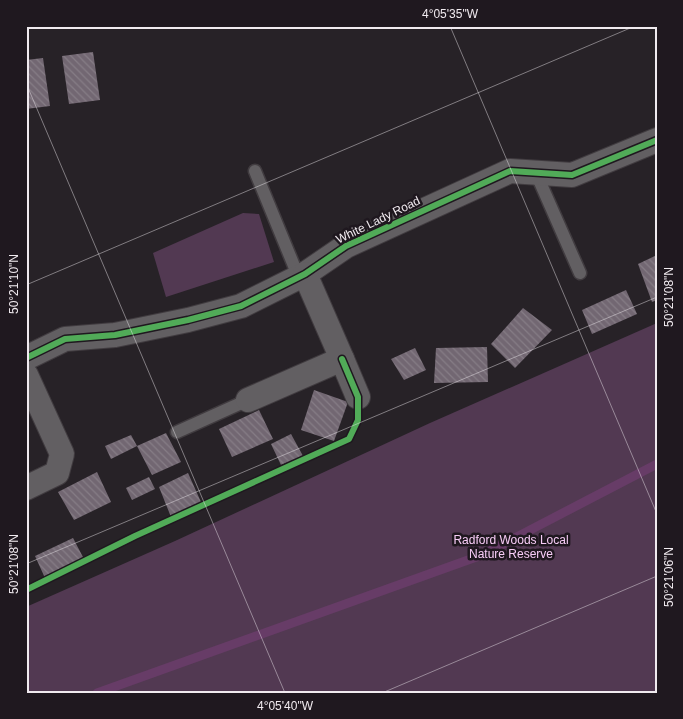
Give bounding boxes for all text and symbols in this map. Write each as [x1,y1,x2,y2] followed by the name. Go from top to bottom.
[422,7,479,21] text: 4°05'35"W
[334,194,422,246] street label: White Lady Road
[7,254,21,314] text: 50°21'10"N
[662,267,676,327] text: 50°21'08"N
[453,533,569,561] park label: Radford Woods Local Nature Reserve
[7,534,21,594] text: 50°21'08"N
[662,547,676,607] text: 50°21'06"N
[257,699,314,713] text: 4°05'40"W

